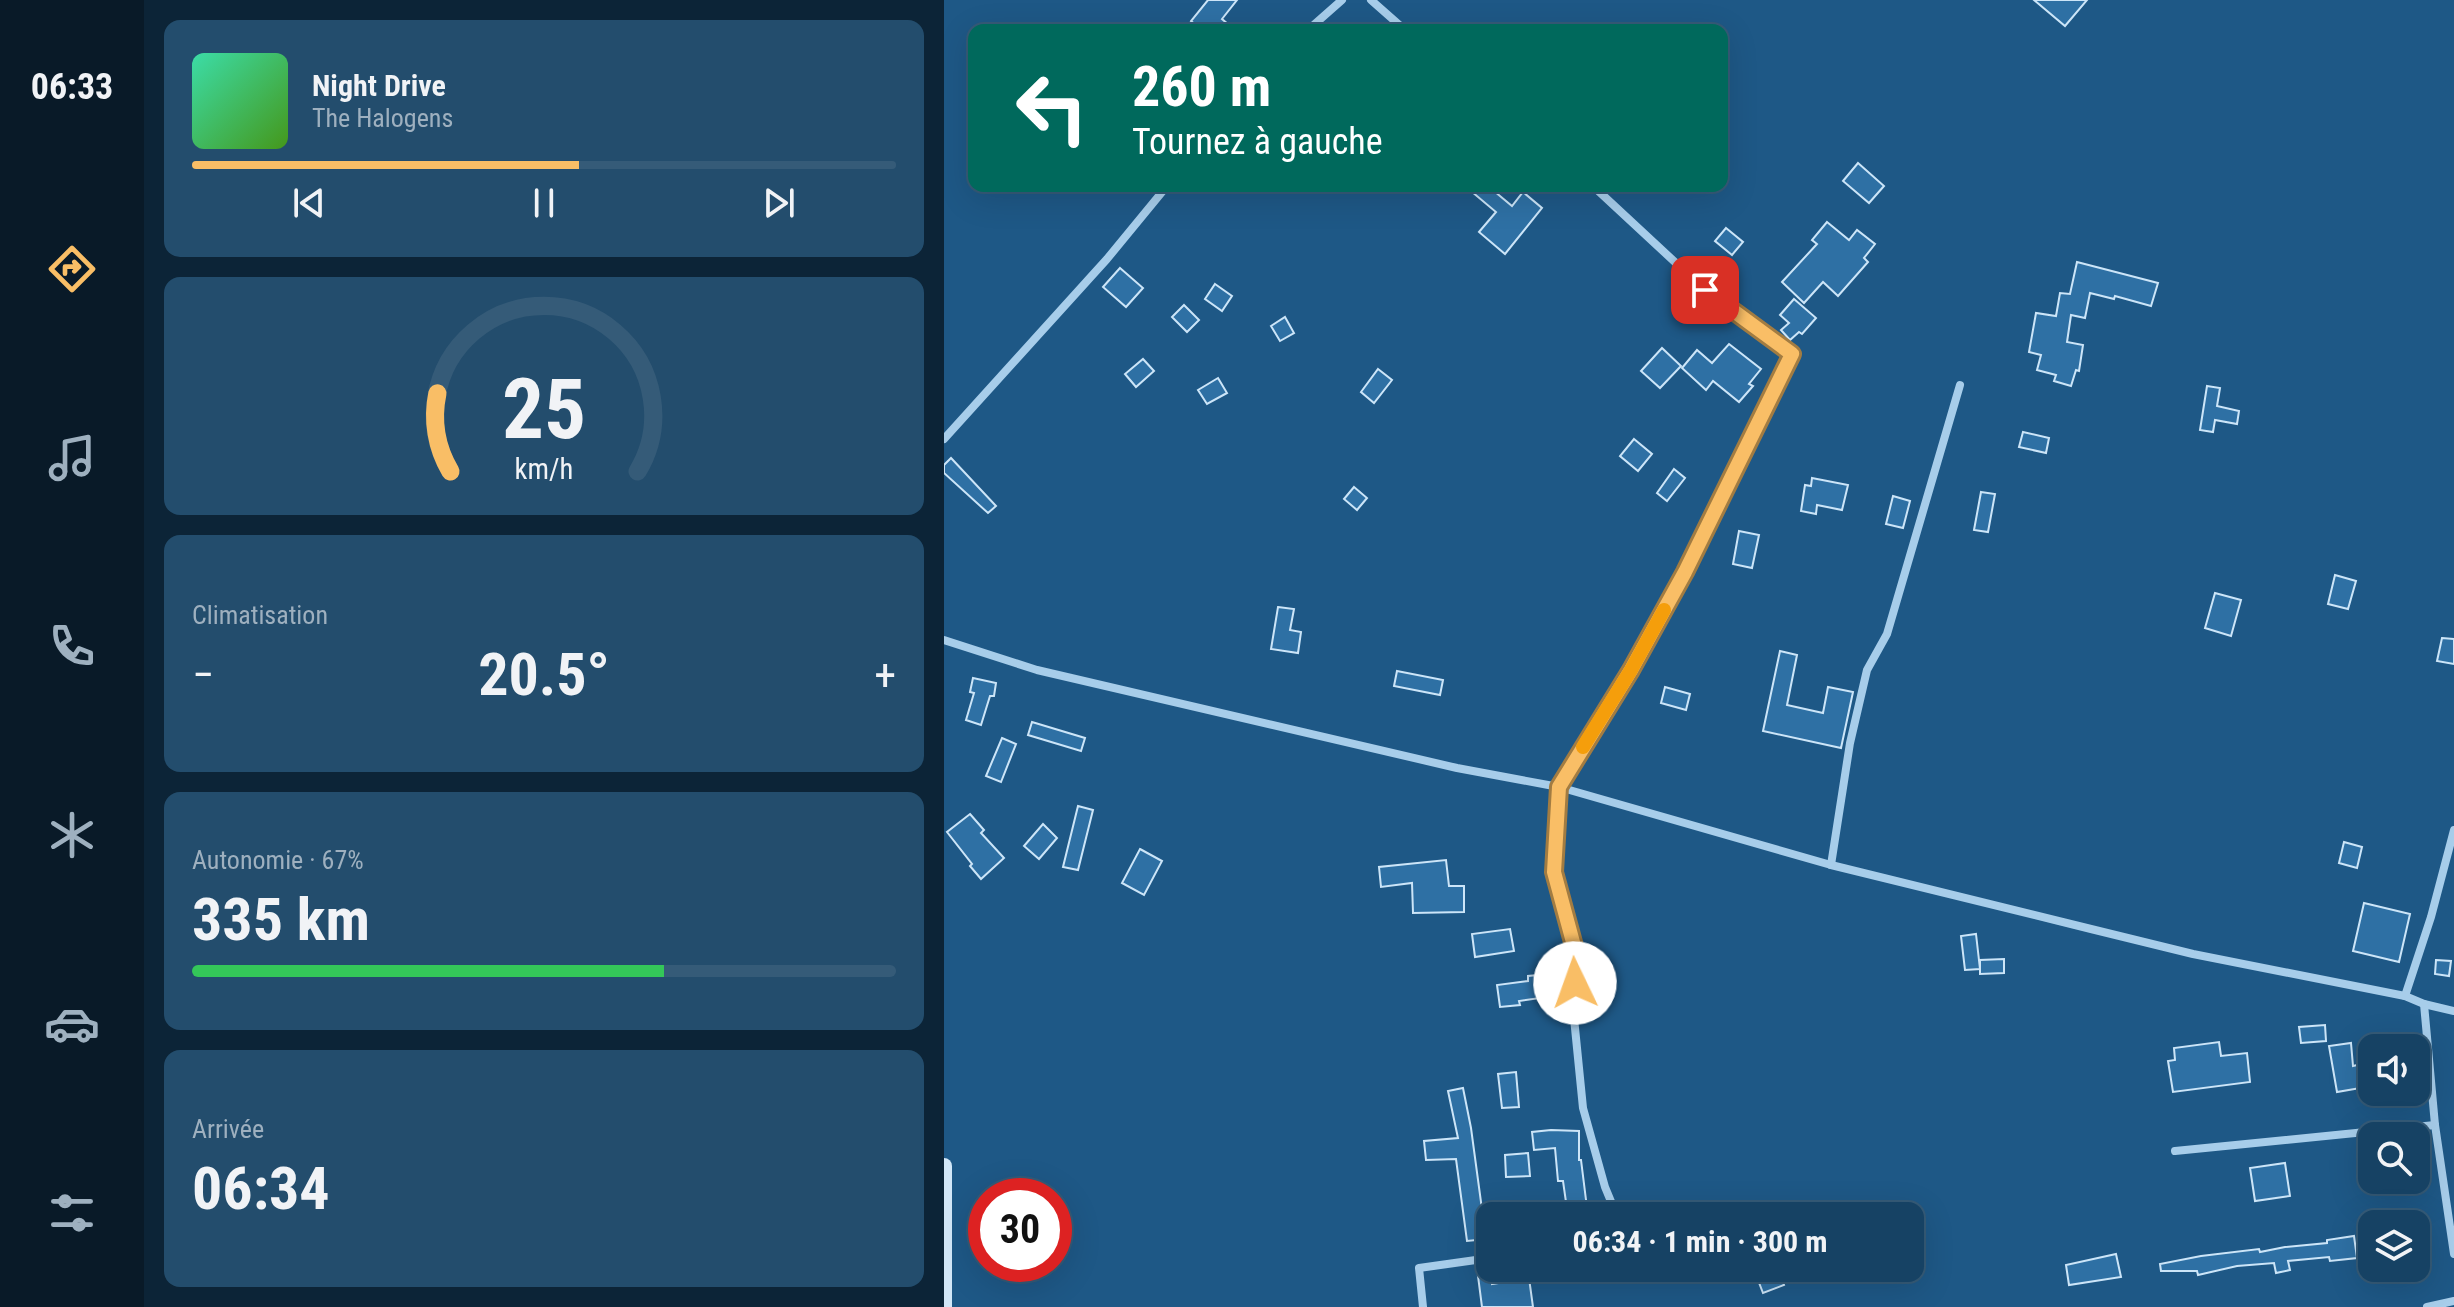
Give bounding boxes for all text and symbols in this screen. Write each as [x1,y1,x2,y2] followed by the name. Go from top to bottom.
[1132,54,1271,120] text: 260 m
[1000,56,1104,160] icon: left
[31,66,113,108] text: 06:33
[312,68,446,103] text: Night Drive
[312,103,453,133] text: The Halogens
[1132,121,1383,163] text: Tournez à gauche
[287,181,331,225] icon: previous
[522,181,566,225] icon: pause
[757,181,801,225] icon: next
[44,241,100,297] icon: directions
[1671,256,1739,324] pin
[1683,268,1727,312] icon: arrive
[502,361,586,458] text: 25
[44,430,100,486] icon: music
[515,452,573,486] text: km/h
[192,600,328,630] text: Climatisation
[44,618,100,674] icon: phone
[478,639,610,710] text: 20.5°
[192,649,214,701] text: −
[874,649,896,701] text: +
[44,807,100,863] icon: climate
[192,845,364,875] text: Autonomie · 67%
[192,884,370,955] text: 335 km
[1533,941,1617,1025] position arrow
[44,996,100,1052] icon: car
[2358,1034,2430,1282] map controls
[2358,1034,2430,1106] button: sound
[192,1114,264,1144] text: Arrivée
[2358,1122,2430,1194] button: search
[192,1153,330,1224] text: 06:34
[968,1178,1072,1282] speed limit sign: 30
[44,1185,100,1241] icon: filters
[2358,1210,2430,1282] button: layers
[1573,1224,1827,1259] text: 06:34 · 1 min · 300 m

